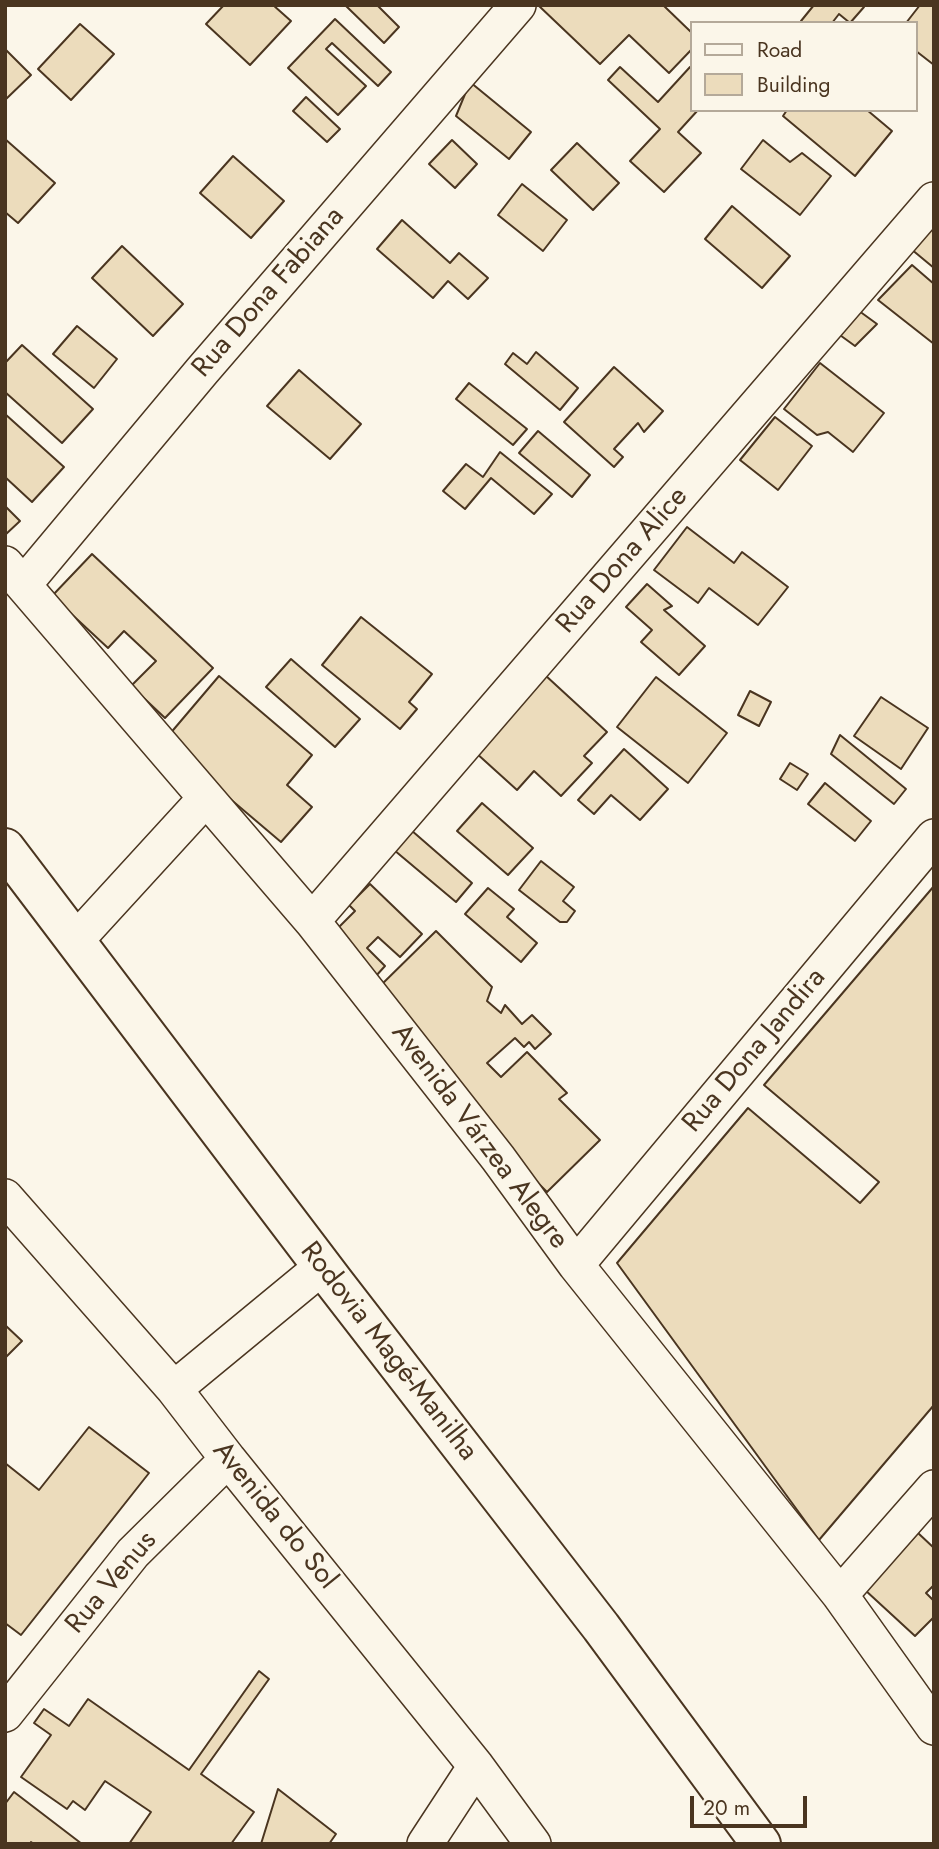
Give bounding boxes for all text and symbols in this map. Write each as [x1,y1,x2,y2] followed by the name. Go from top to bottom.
[690,21,918,112] legend
[757,35,802,65] text: Road
[757,70,830,100] text: Building
[186,201,352,385] street label: Rua Dona Fabiana
[550,481,696,641] street label: Rua Dona Alice
[676,962,834,1140] street label: Rua Dona Jandira
[383,1018,575,1256] street label: Avenida Várzea Alegre
[292,1236,484,1468] street label: Rodovia Magé-Manilha
[204,1436,344,1596] street label: Avenida do Sol
[59,1525,165,1641] street label: Rua Venus
[694,1783,811,1827] scale bar
[703,1793,750,1823] text: 20 m

